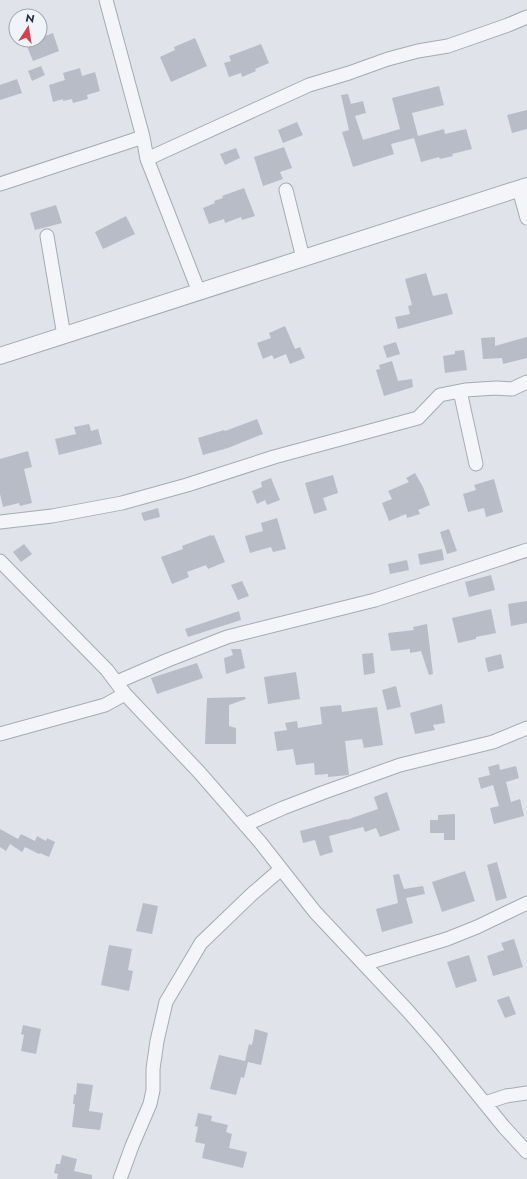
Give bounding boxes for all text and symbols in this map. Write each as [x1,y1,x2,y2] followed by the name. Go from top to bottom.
[8,8,48,48] north arrow
[24,9,36,27] text: N

